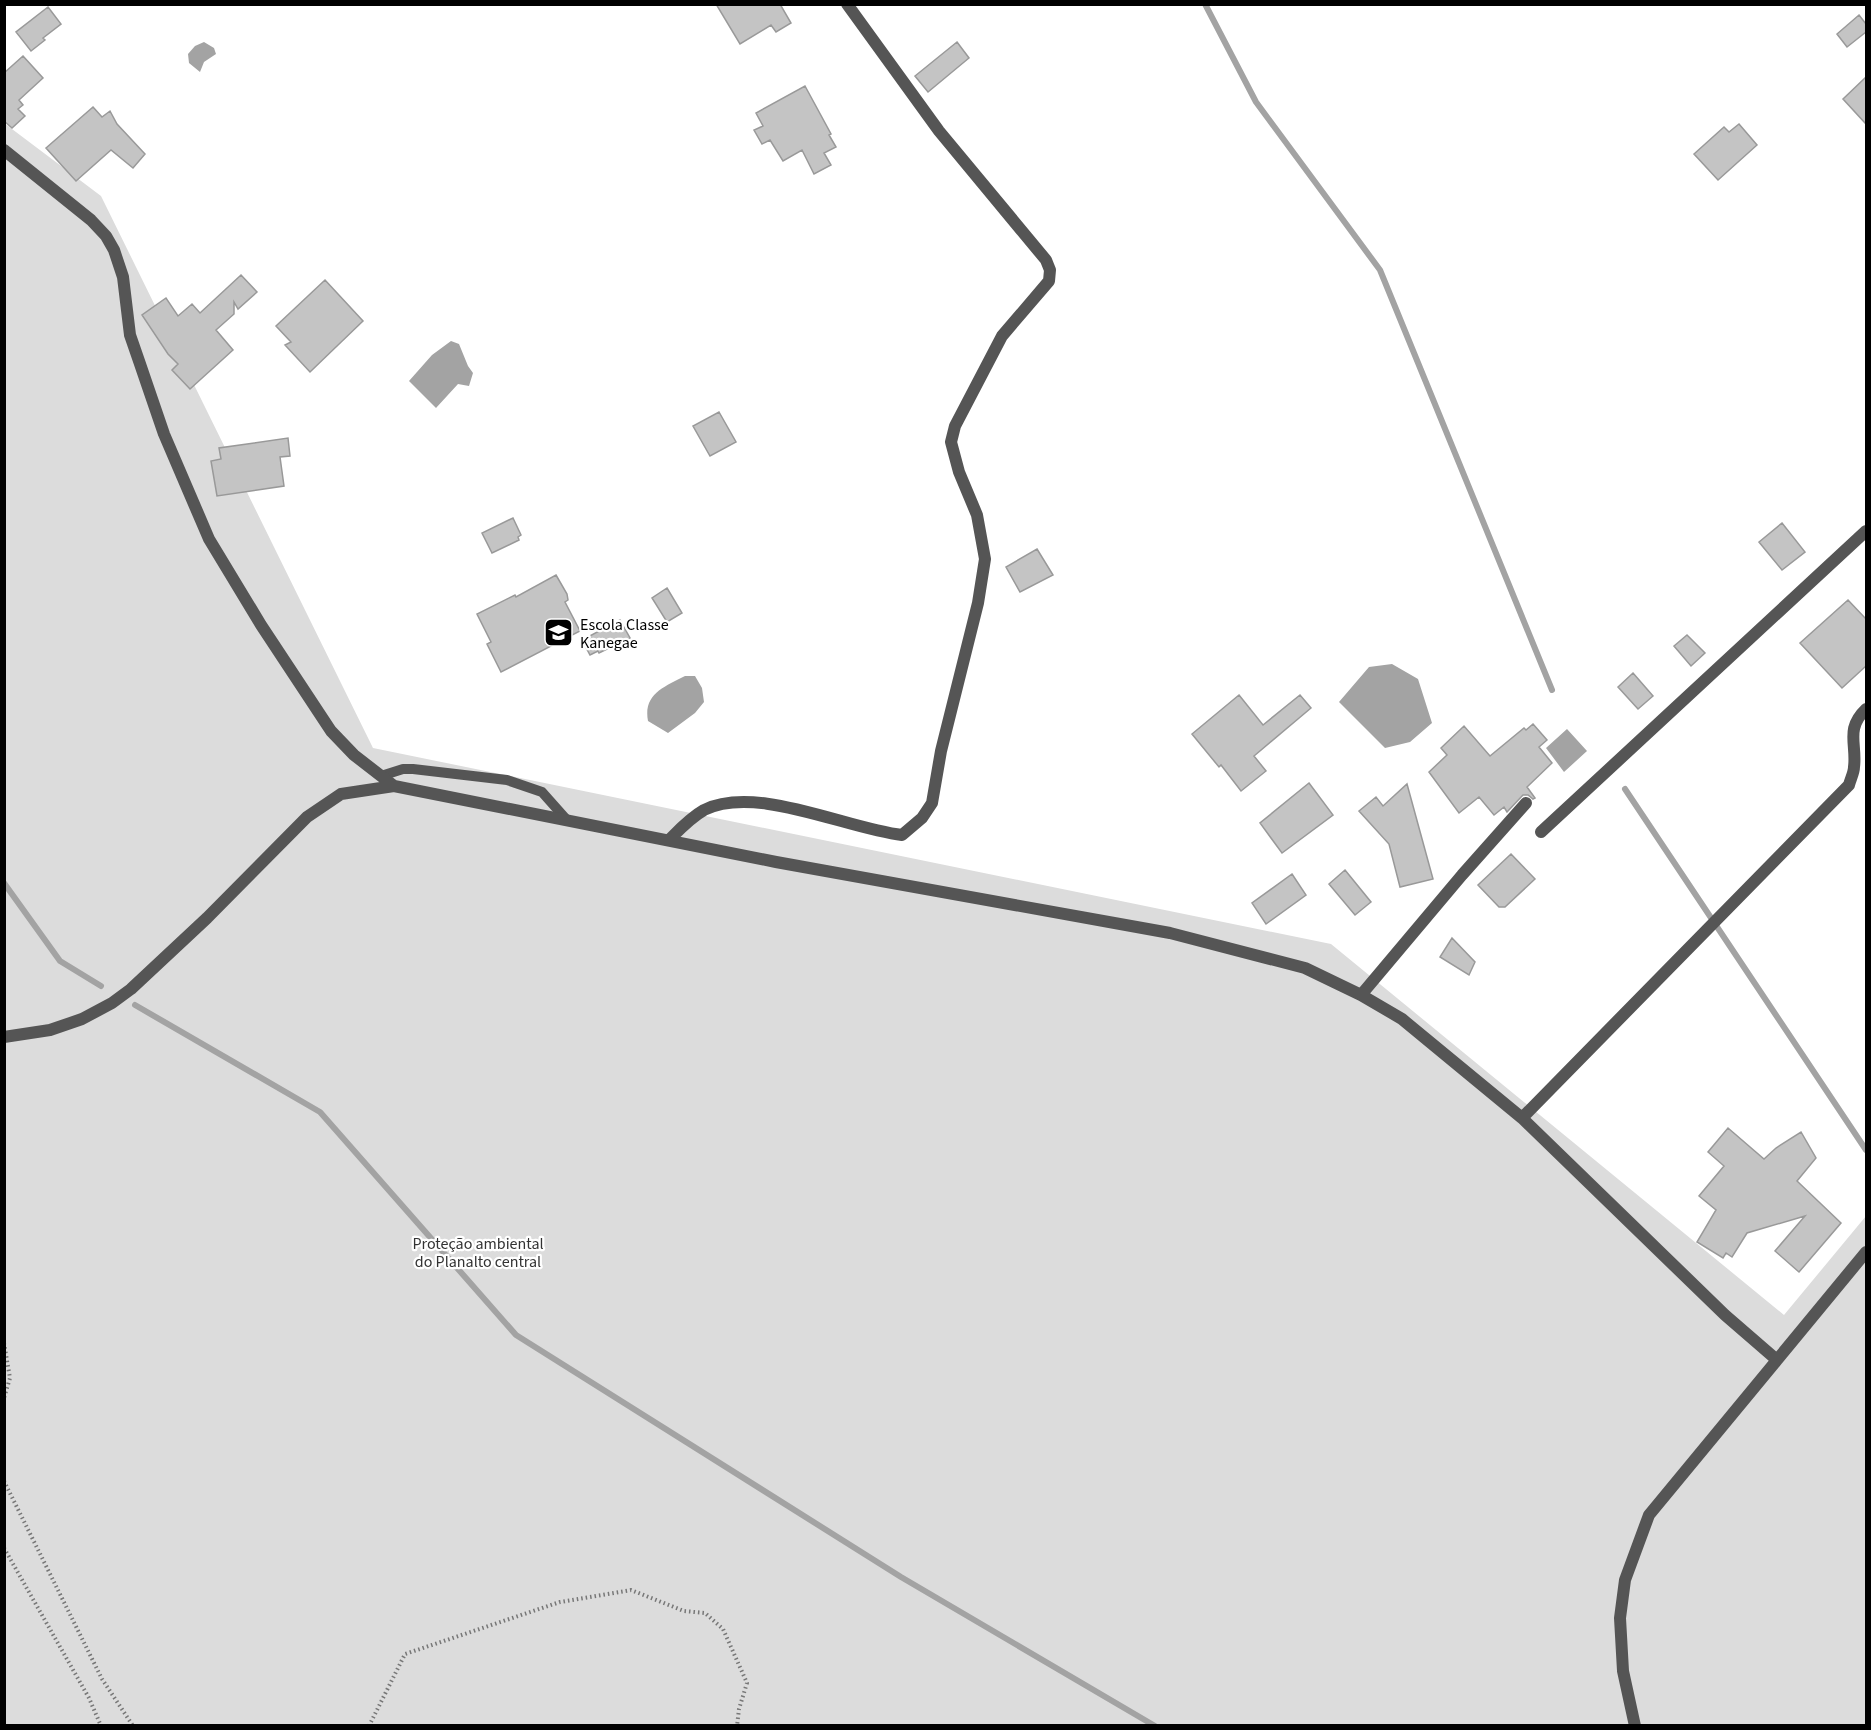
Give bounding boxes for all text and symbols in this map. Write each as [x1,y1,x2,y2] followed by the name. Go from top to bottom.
[580,614,669,654] place label: Escola Classe Kanegae
[543,617,575,649] school or university icon: Escola Classe Kanegae
[412,1233,544,1273] park label: Proteção ambiental do Planalto central

